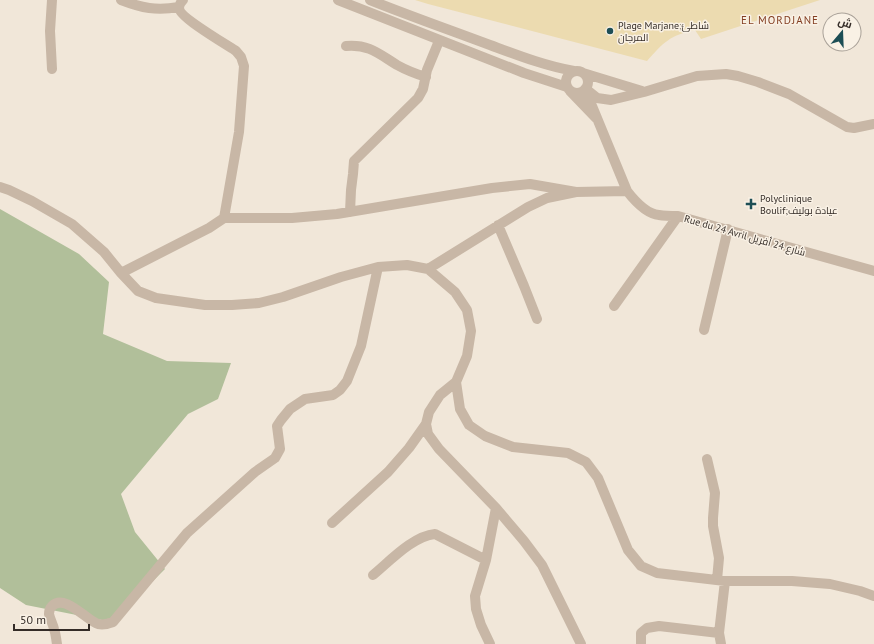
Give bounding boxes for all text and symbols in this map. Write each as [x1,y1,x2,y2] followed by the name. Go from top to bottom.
[822,12,862,52] north arrow
[741,13,819,27] district label: EL MORDJANE
[836,14,854,31] text: ش
[618,19,709,44] place label: Plage Marjane;شاطئ المرجان
[605,26,615,36] marker: Plage Marjane;شاطئ المرجان
[760,192,838,217] place label: Polyclinique Boulif;عيادة بوليف
[745,198,757,210] marker: Polyclinique Boulif;عيادة بوليف
[683,212,807,259] street label: Rue du 24 Avril شارع 24 أفريل
[14,606,89,632] scale bar
[20,612,46,627] text: 50 m

